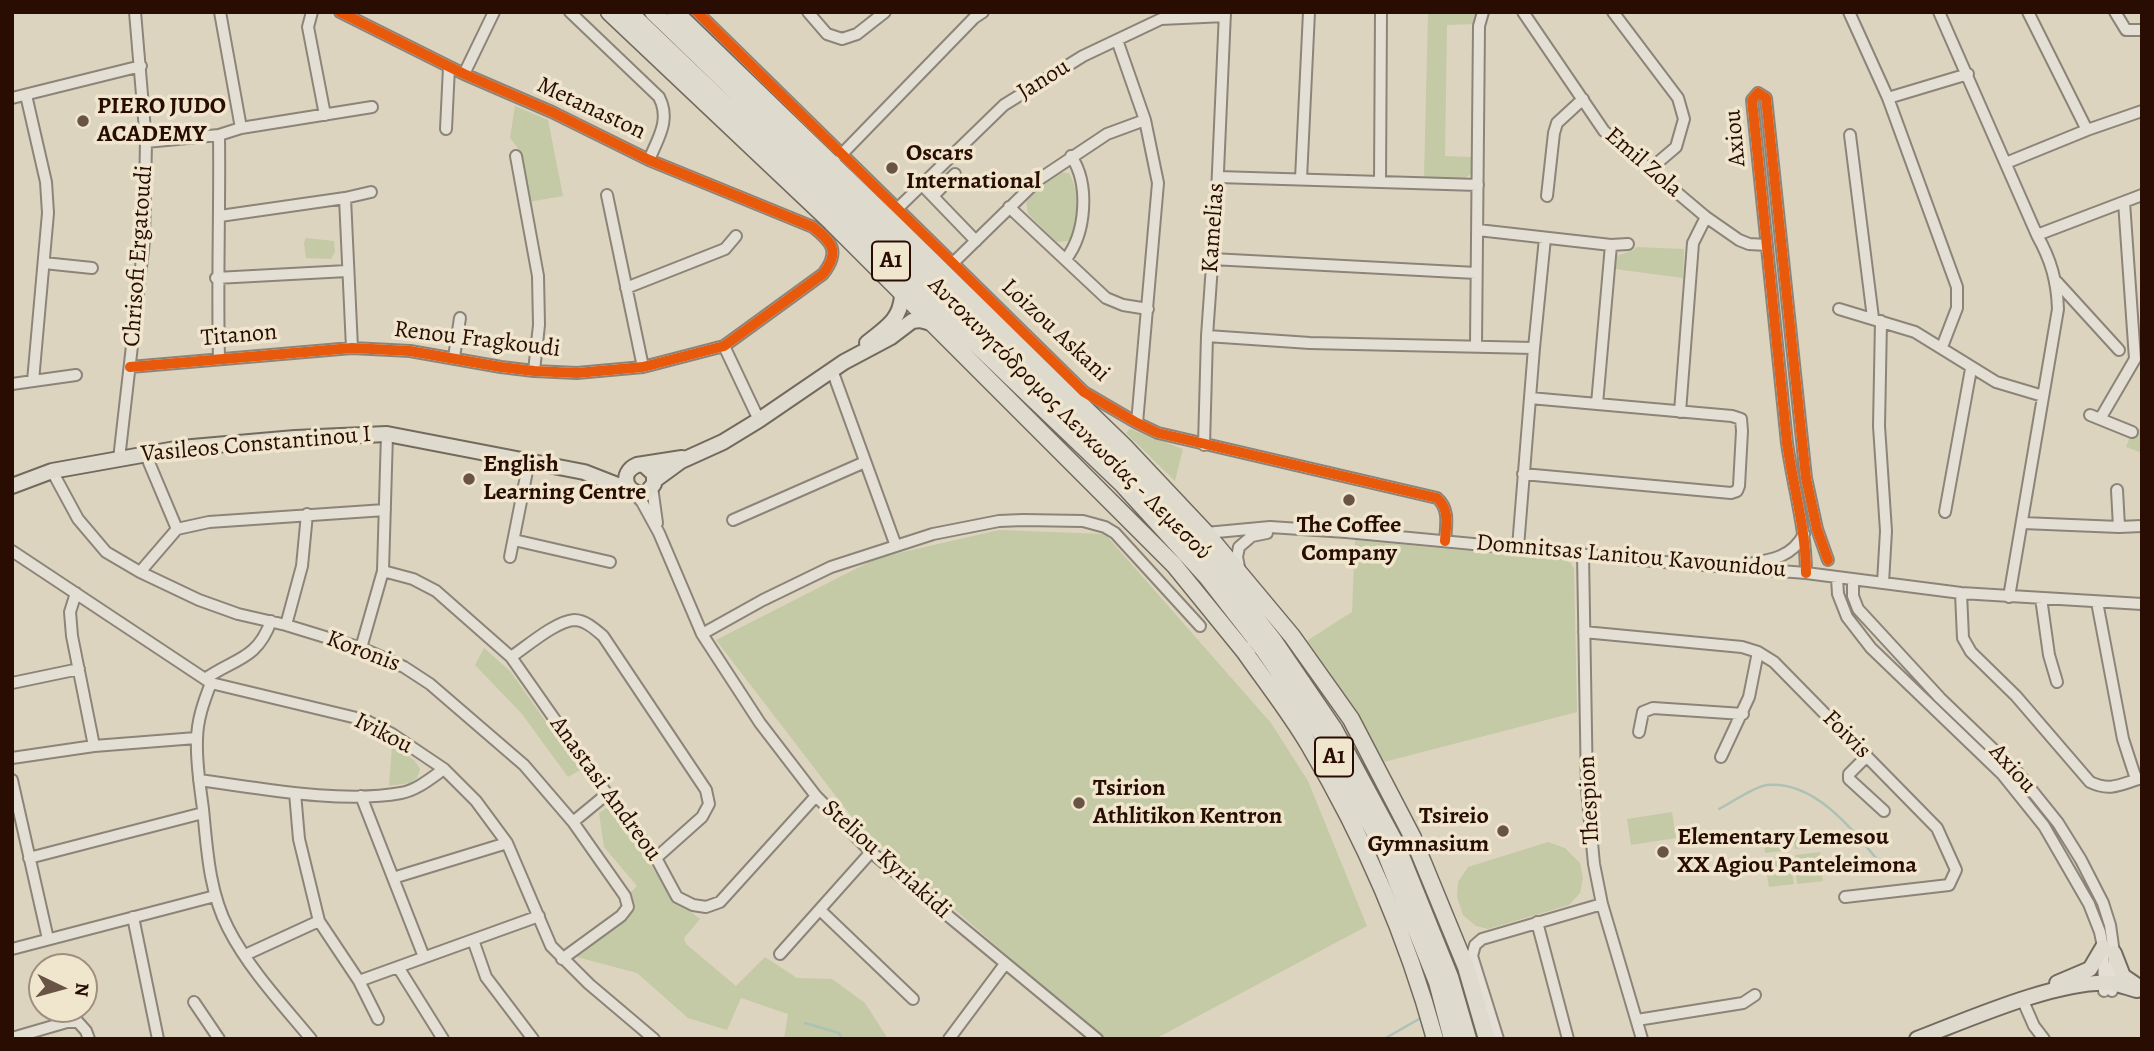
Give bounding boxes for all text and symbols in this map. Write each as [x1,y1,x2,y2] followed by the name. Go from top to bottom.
[1012,53,1076,107] street label: Janou
[532,71,650,147] street label: Metanaston
[97,93,226,149] place label: PIERO JUDO ACADEMY
[1719,108,1753,168] street label: Axiou
[75,113,91,129] marker: PIERO JUDO ACADEMY
[1598,122,1688,204] street label: Emil Zola
[906,140,1041,196] place label: Oscars International
[884,160,900,176] marker: Oscars International
[118,164,160,348] street label: Chrisofi Ergatoudi
[1196,182,1232,274] street label: Kamelias
[872,242,910,280] road number: A1
[921,271,1217,567] street label: Αυτοκινητόδρομος Λευκωσίας - Λεμεσού
[995,273,1115,389] street label: Loizou Askani
[392,315,562,365] street label: Renou Fragkoudi
[200,318,278,354] street label: Titanon
[140,421,372,469] street label: Vasileos Constantinou I
[483,451,646,507] place label: English Learning Centre
[461,471,477,487] marker: English Learning Centre
[1341,492,1357,508] marker: The Coffee Company
[1297,512,1401,568] place label: The Coffee Company
[1475,529,1787,585] street label: Domnitsas Lanitou Kavounidou
[322,625,404,679] street label: Koronis
[1816,705,1876,765] street label: Foivis
[349,707,417,761] street label: Ivikou
[543,711,667,867] street label: Anastasi Andreou
[1315,737,1353,776] road number: A1
[1982,738,2042,800] street label: Axiou
[1573,755,1607,845] street label: Thespion
[1093,775,1282,831] place label: Tsirion Athlitikon Kentron
[815,794,957,926] street label: Steliou Kyriakidi
[1071,795,1087,811] marker: Tsirion Athlitikon Kentron
[1367,803,1489,859] place label: Tsireio Gymnasium
[1495,823,1511,839] marker: Tsireio Gymnasium
[1677,824,1917,880] place label: Elementary Lemesou XX Agiou Panteleimona
[1655,844,1671,860] marker: Elementary Lemesou XX Agiou Panteleimona
[28,953,98,1023] north arrow
[68,982,95,998] text: N

